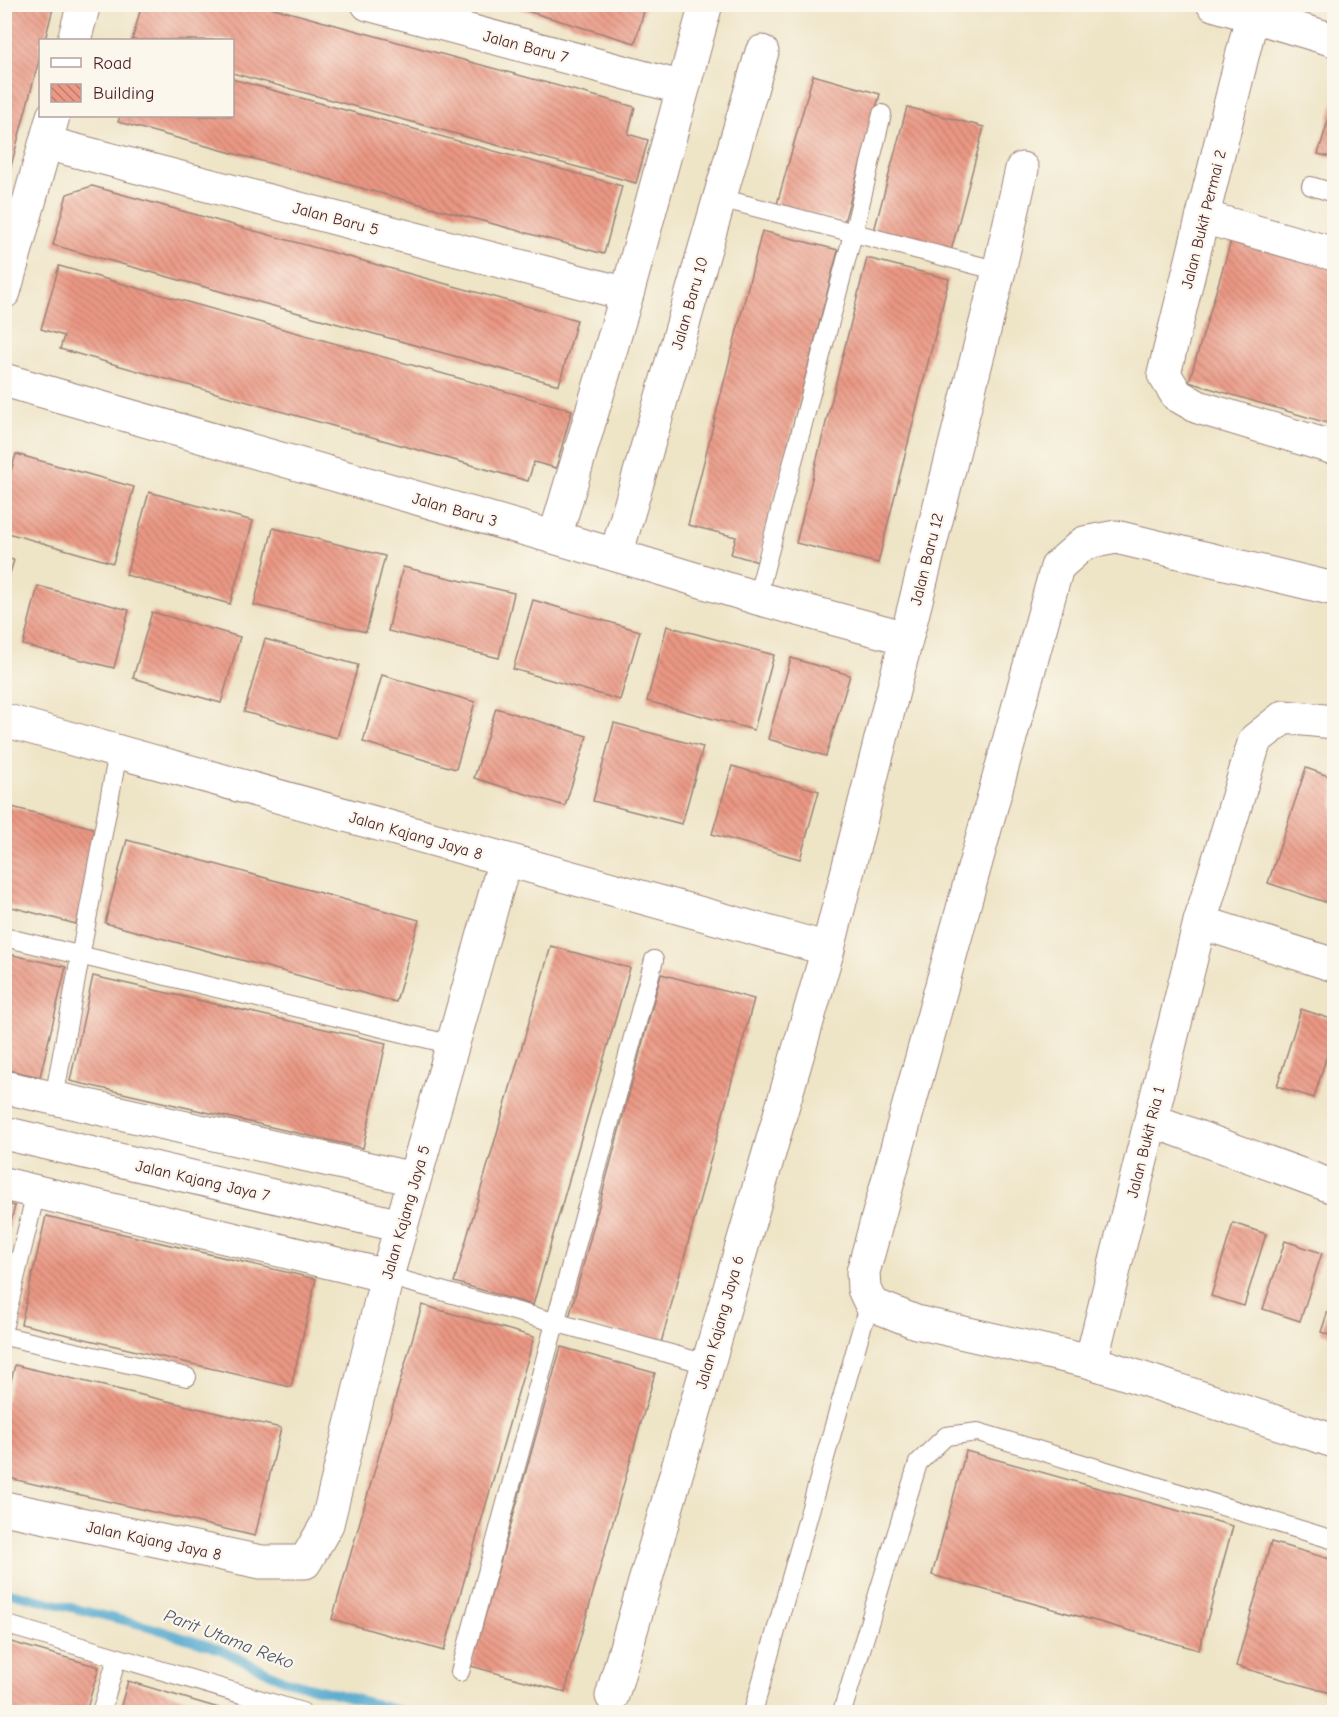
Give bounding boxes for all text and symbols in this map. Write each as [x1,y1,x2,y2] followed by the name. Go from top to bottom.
[481,27,571,67] street label: Jalan Baru 7
[39,39,234,117] legend
[93,53,132,74] text: Road
[93,83,155,104] text: Building
[1178,148,1230,291] street label: Jalan Bukit Permai 2
[291,199,381,239] street label: Jalan Baru 5
[668,255,712,352] street label: Jalan Baru 10
[410,489,499,531] street label: Jalan Baru 3
[907,511,947,607] street label: Jalan Baru 12
[347,808,484,864] street label: Jalan Kajang Jaya 8
[1123,1085,1168,1200] street label: Jalan Bukit Ria 1
[378,1143,434,1281] street label: Jalan Kajang Jaya 5
[134,1157,272,1205] street label: Jalan Kajang Jaya 7
[692,1253,748,1391] street label: Jalan Kajang Jaya 6
[85,1518,223,1564] street label: Jalan Kajang Jaya 8
[161,1605,297,1674] water label: Parit Utama Reko

